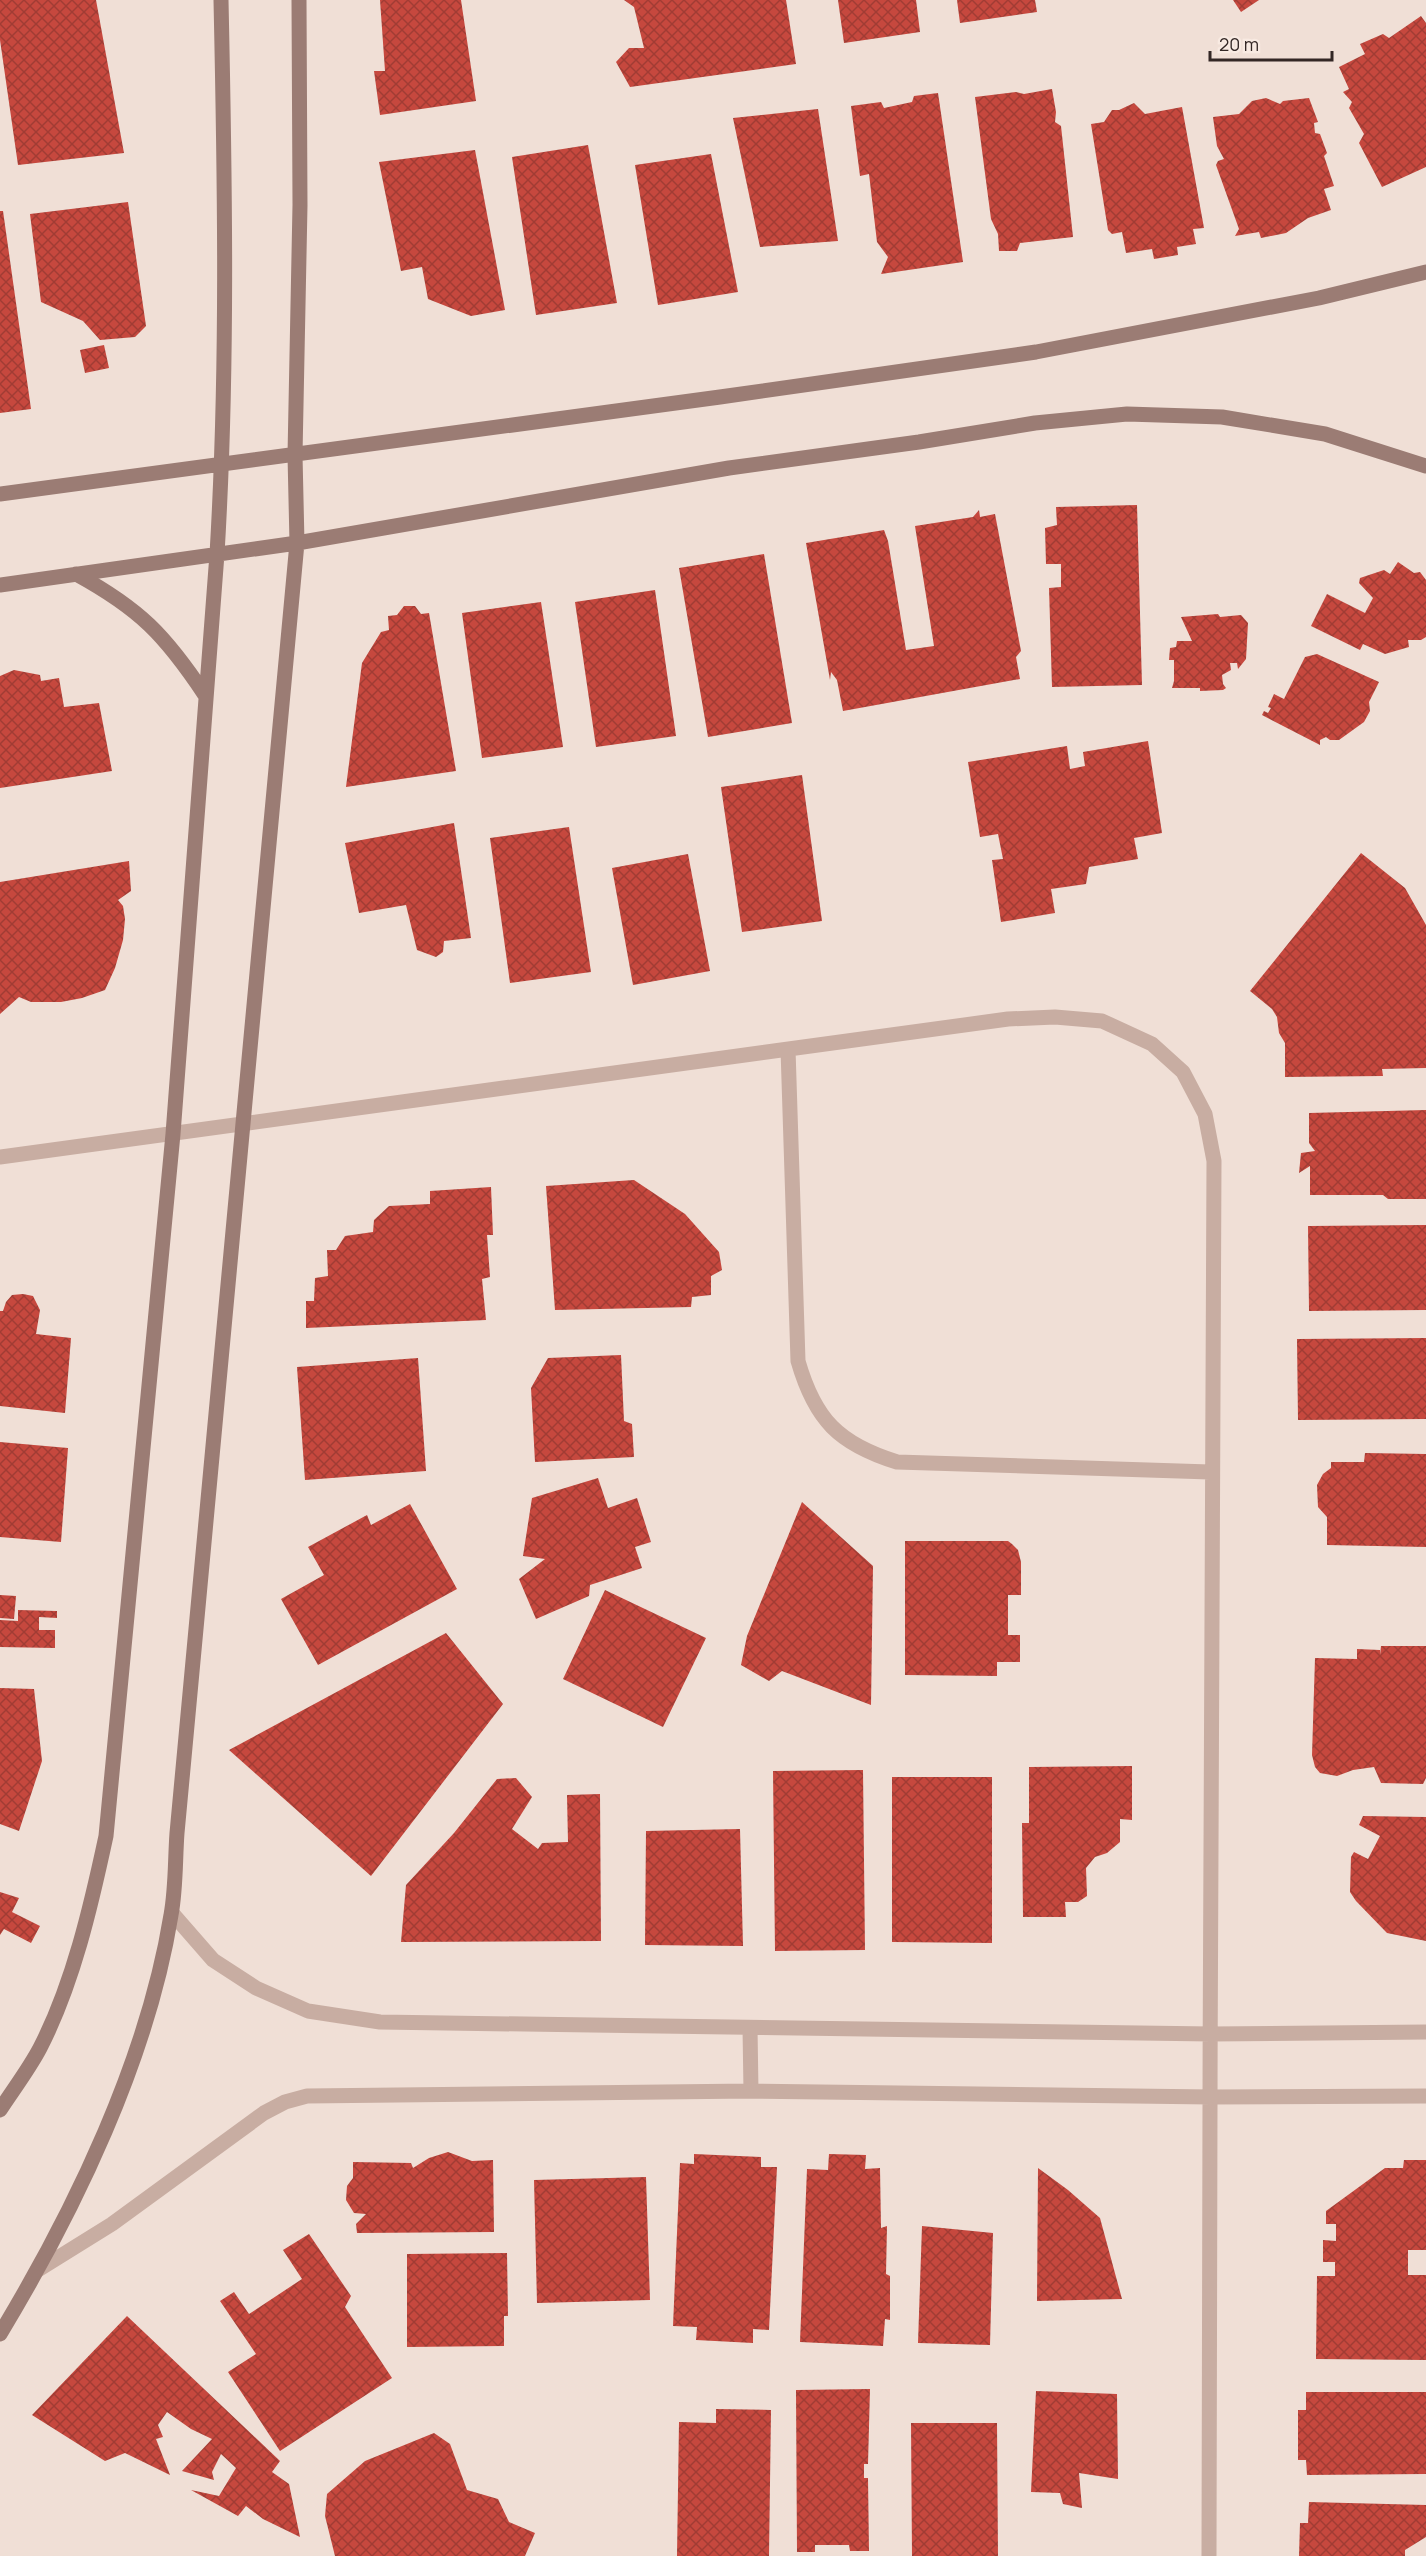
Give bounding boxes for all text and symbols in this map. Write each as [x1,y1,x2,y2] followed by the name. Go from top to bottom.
[1210,24,1332,62] scale bar
[1219,32,1259,56] text: 20 m

